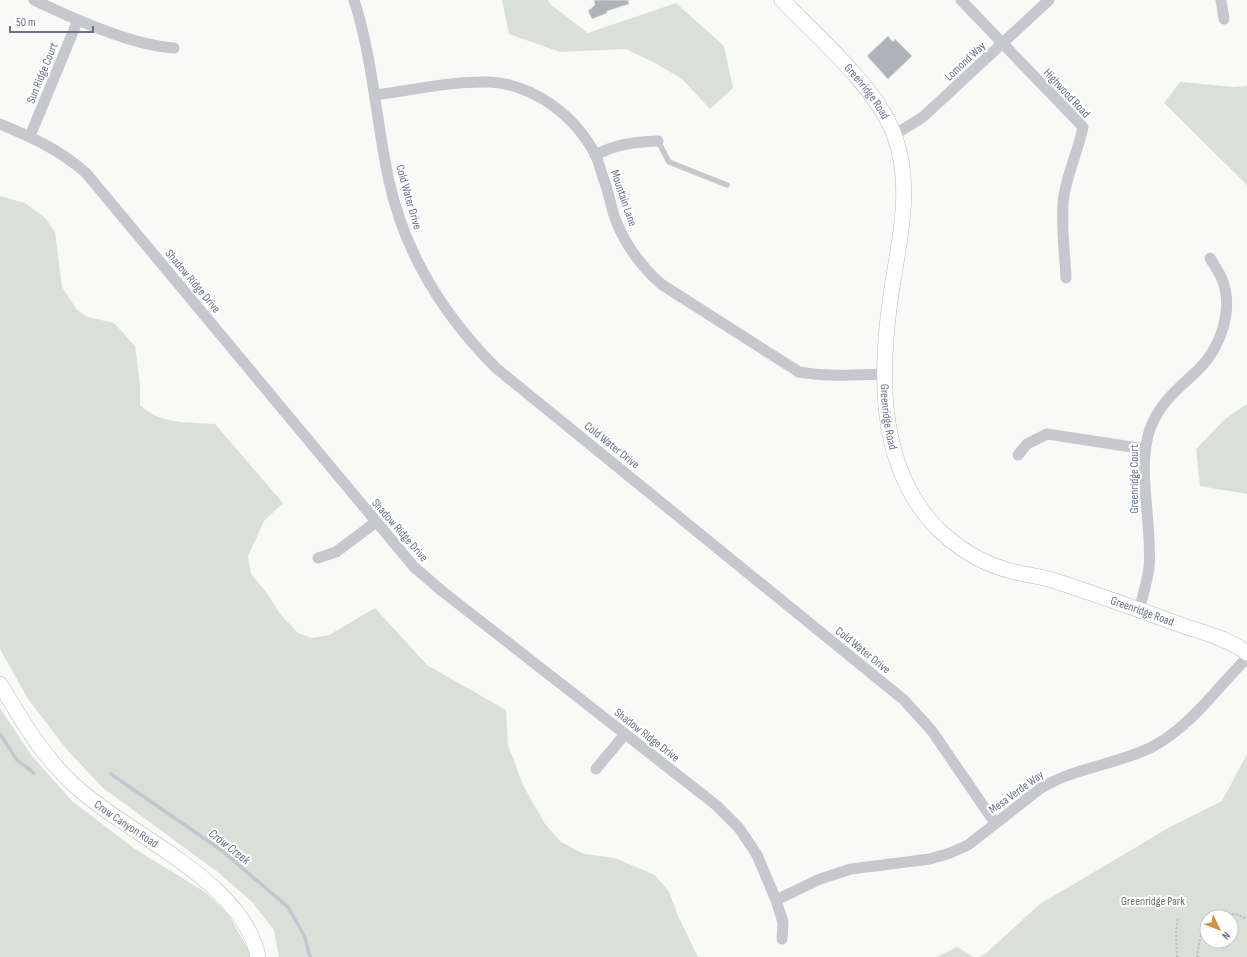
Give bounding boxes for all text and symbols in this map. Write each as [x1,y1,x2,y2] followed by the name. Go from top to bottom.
[10,8,93,34] scale bar
[16,15,36,30] text: 50 m
[942,38,989,84] street label: Lomond Way
[23,40,62,106] street label: Sun Ridge Court
[841,61,893,122] street label: Greenridge Road
[1040,66,1093,121] street label: Highwood Road
[392,163,425,231] street label: Cold Water Drive
[607,168,640,229] street label: Mountain Lane
[162,246,224,316] street label: Shadow Ridge Drive
[877,384,900,451] street label: Greenridge Road
[581,419,642,472] street label: Cold Water Drive
[1127,444,1142,514] street label: Greenridge Court
[368,496,431,565] street label: Shadow Ridge Drive
[1108,593,1176,630] street label: Greenridge Road
[832,624,893,677] street label: Cold Water Drive
[611,705,682,766] street label: Shadow Ridge Drive
[986,767,1047,817] street label: Mesa Verde Way
[91,797,161,851] street label: Crow Canyon Road
[205,825,254,869] water label: Crow Creek
[1121,894,1185,909] park label: Greenridge Park
[1199,909,1239,949] north arrow
[1219,929,1233,942] text: N

